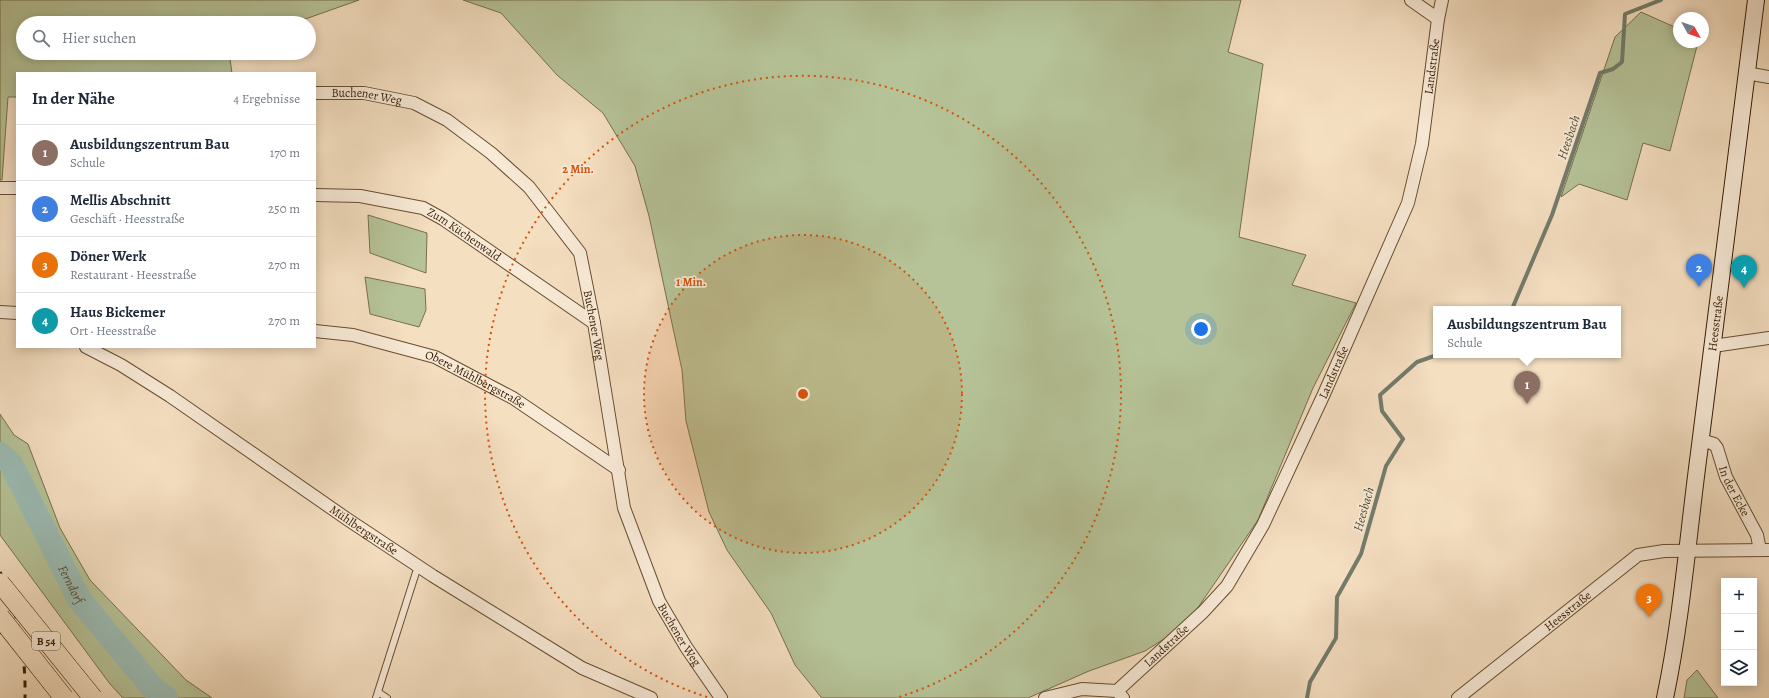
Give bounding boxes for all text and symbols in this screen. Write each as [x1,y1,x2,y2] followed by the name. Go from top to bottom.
[1673,12,1709,48] north arrow
[16,16,316,60] search box
[30,27,52,49] icon: search
[62,28,136,48] text: Hier suchen
[1420,38,1443,95] street label: Landstraße
[331,85,403,108] street label: Buchener Weg
[32,87,115,110] text: In der Nähe
[233,90,300,107] text: 4 Ergebnisse
[1553,113,1584,161] water label: Heesbach
[70,134,229,154] text: Ausbildungszentrum Bau
[43,144,47,161] text: 1
[270,144,300,161] text: 170 m
[70,154,105,171] text: Schule
[562,161,594,177] text: 2 Min.
[70,190,171,210] text: Mellis Abschnitt
[42,200,48,217] text: 2
[268,200,300,217] text: 250 m
[424,204,505,265] street label: Zum Küchenwald
[70,210,185,227] text: Geschäft · Heesstraße
[70,246,146,266] text: Döner Werk
[1686,254,1712,287] pin: 2
[1731,255,1757,288] pin: 4
[42,256,48,273] text: 3
[268,256,300,273] text: 270 m
[70,266,196,283] text: Restaurant · Heesstraße
[676,274,706,290] text: 1 Min.
[580,289,608,361] street label: Buchener Weg
[1704,295,1727,352] street label: Heesstraße
[70,302,165,322] text: Haus Bickemer
[1433,306,1621,358] popup
[42,312,48,329] text: 4
[268,312,300,329] text: 270 m
[1447,314,1607,334] text: Ausbildungszentrum Bau
[1191,319,1211,339] your location
[70,322,156,339] text: Ort · Heesstraße
[1447,334,1482,351] text: Schule
[1315,344,1352,401] street label: Landstraße
[423,347,529,412] street label: Obere Mühlbergstraße
[1514,371,1540,404] pin: 1
[796,387,810,401] centre of rings
[1715,464,1754,519] street label: In der Ecke
[1349,485,1378,533] water label: Heesbach
[326,501,401,559] street label: Mühlbergstraße
[54,562,89,609] water label: Ferndorf
[1721,578,1757,686] map controls
[1721,578,1757,614] button: +
[1636,584,1662,617] pin: 3
[1541,587,1594,635] street label: Heesstraße
[654,600,705,669] street label: Buchener Weg
[1721,614,1757,650] button: −
[1140,621,1192,671] street label: Landstraße
[32,632,60,650] road number: B 54
[1721,650,1757,686] button: layers

